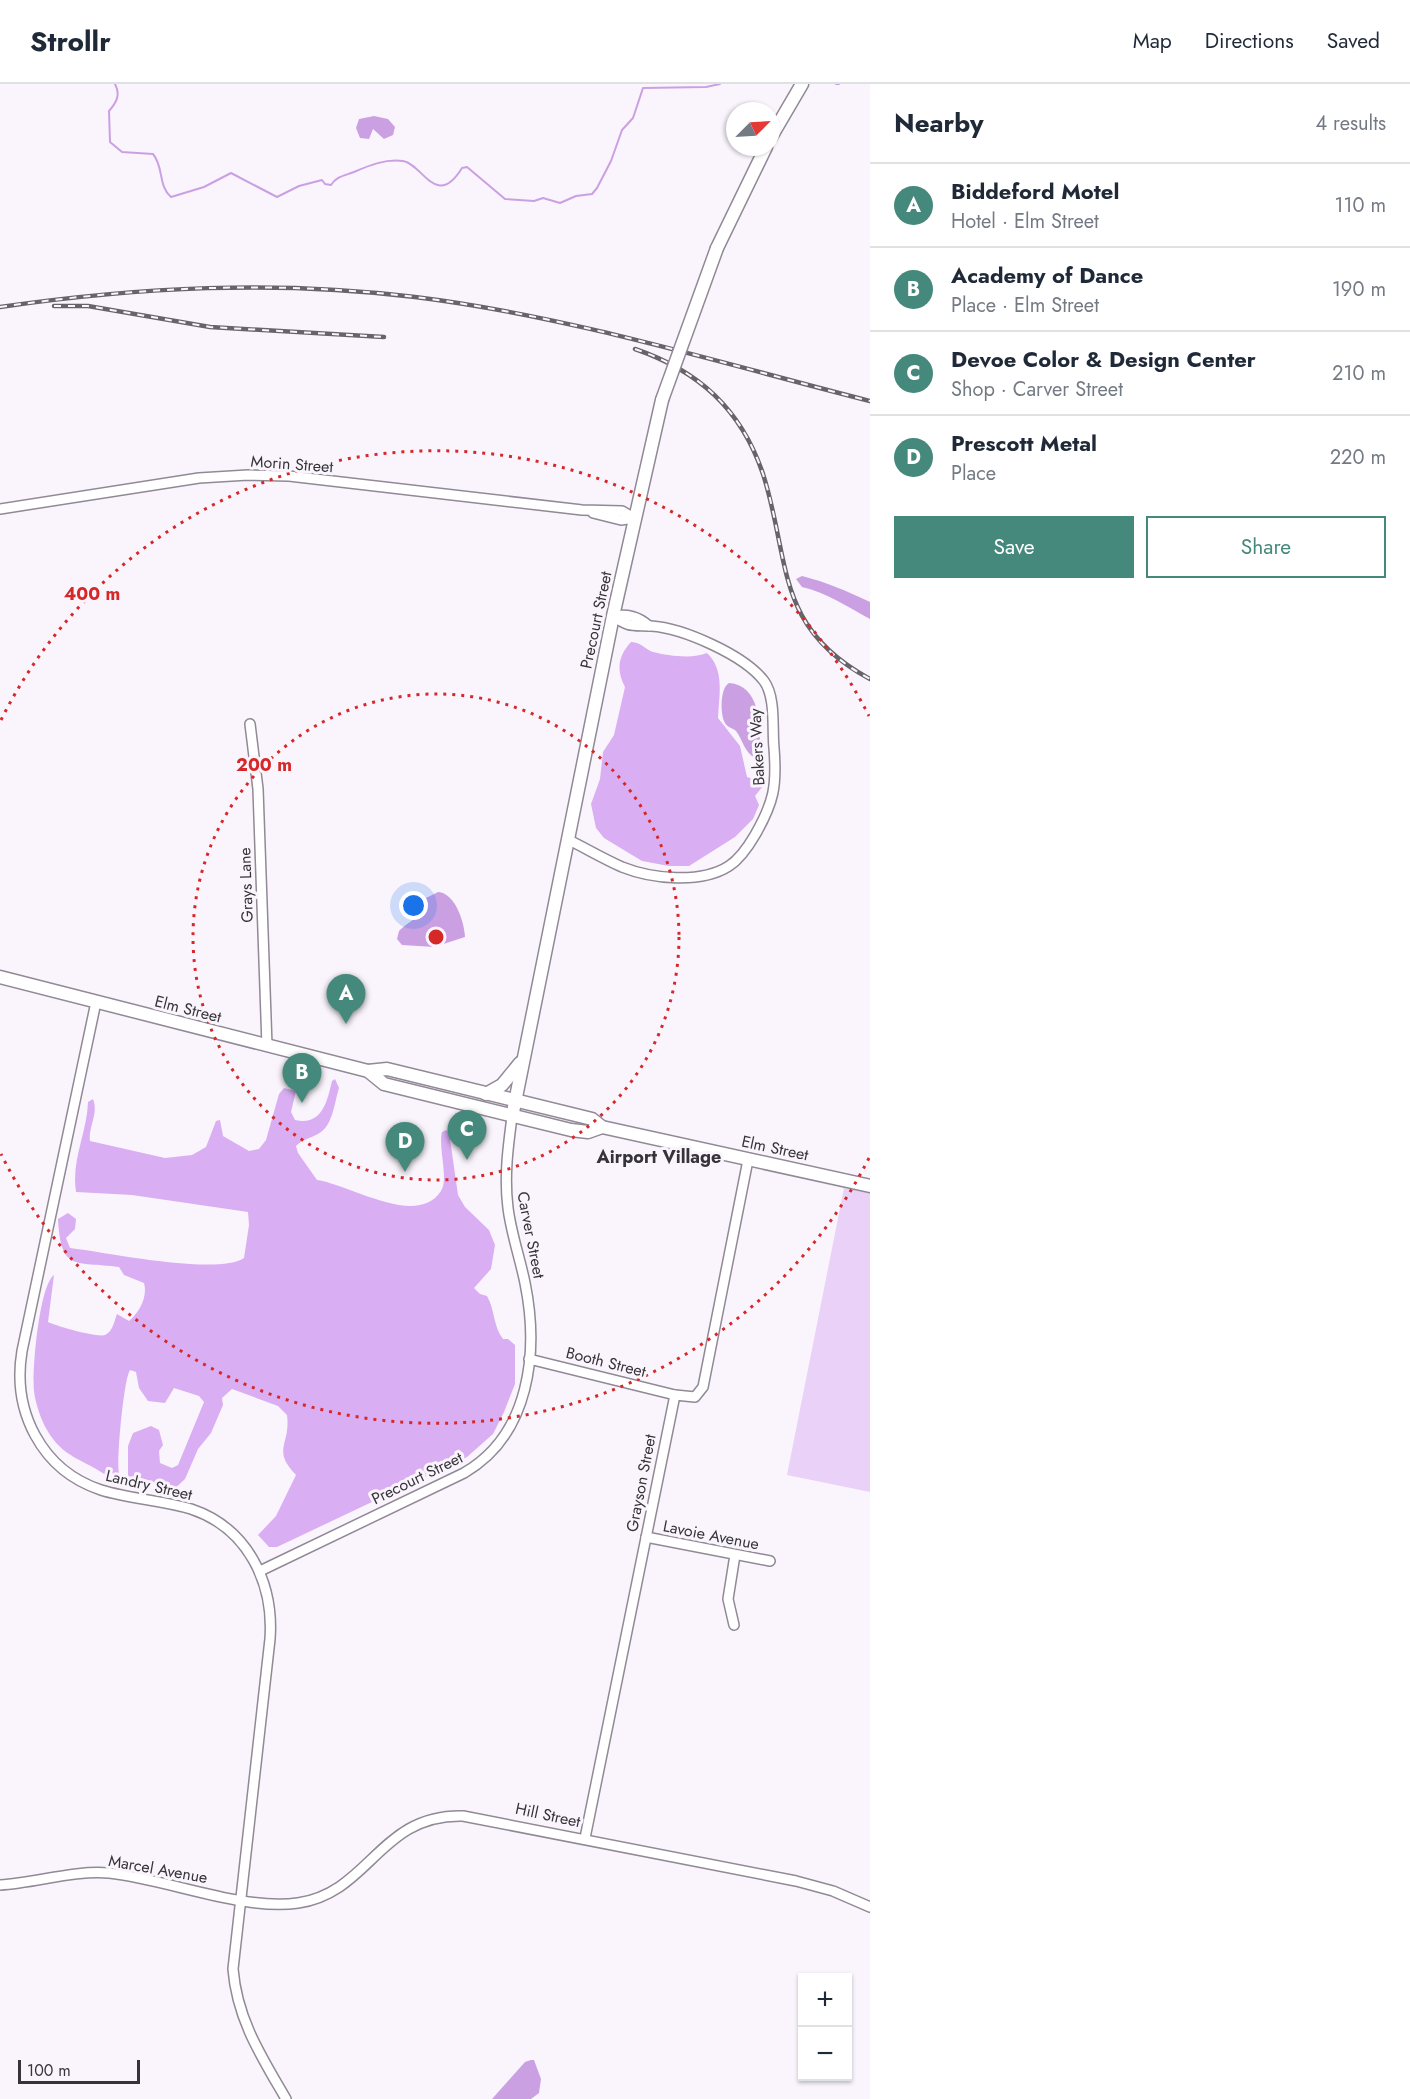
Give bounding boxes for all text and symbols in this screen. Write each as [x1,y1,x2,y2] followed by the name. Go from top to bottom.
[30,21,111,62] text: Strollr
[1133,26,1172,56] text: Map
[1205,26,1294,56] text: Directions
[1327,26,1380,56] text: Saved
[726,102,780,156] north arrow
[894,104,983,142] text: Nearby
[1315,109,1386,138] text: 4 results
[951,175,1119,207] text: Biddeford Motel
[906,191,921,220] text: A
[1334,191,1386,220] text: 110 m
[951,207,1099,236] text: Hotel · Elm Street
[951,259,1143,291] text: Academy of Dance
[907,275,920,304] text: B
[1332,275,1386,304] text: 190 m
[951,291,1099,320] text: Place · Elm Street
[951,343,1256,375] text: Devoe Color & Design Center
[906,359,921,388] text: C
[1332,359,1386,388] text: 210 m
[951,375,1123,404] text: Shop · Carver Street
[951,427,1097,459] text: Prescott Metal
[906,443,921,472] text: D
[1330,443,1386,472] text: 220 m
[250,450,334,478] street label: Morin Street
[951,459,996,488] text: Place
[894,516,1134,578] button: Save
[1146,516,1386,578] button: Share
[574,569,618,671] street label: Precourt Street
[64,581,120,607] text: 400 m
[743,707,771,786] street label: Bakers Way
[236,752,292,778] text: 200 m
[233,847,259,923] street label: Grays Lane
[399,891,428,920] your location
[426,927,446,947] centre of rings
[326,974,366,1024] pin: A
[152,990,224,1028] street label: Elm Street
[282,1054,322,1103] pin: B
[448,1110,486,1160] pin: C
[386,1122,424,1172] pin: D
[739,1130,811,1166] street label: Elm Street
[596,1144,721,1170] district label: Airport Village
[511,1190,551,1281] street label: Carver Street
[564,1341,649,1383] street label: Booth Street
[620,1432,662,1534] street label: Grayson Street
[367,1446,467,1510] street label: Precourt Street
[103,1464,195,1506] street label: Landry Street
[661,1514,761,1556] street label: Lavoie Avenue
[513,1797,583,1833] street label: Hill Street
[107,1849,209,1889] street label: Marcel Avenue
[798,1973,852,2081] map controls
[798,1973,852,2027] button: +
[798,2027,852,2081] button: −
[18,2057,140,2084] scale bar
[27,2059,71,2082] text: 100 m

